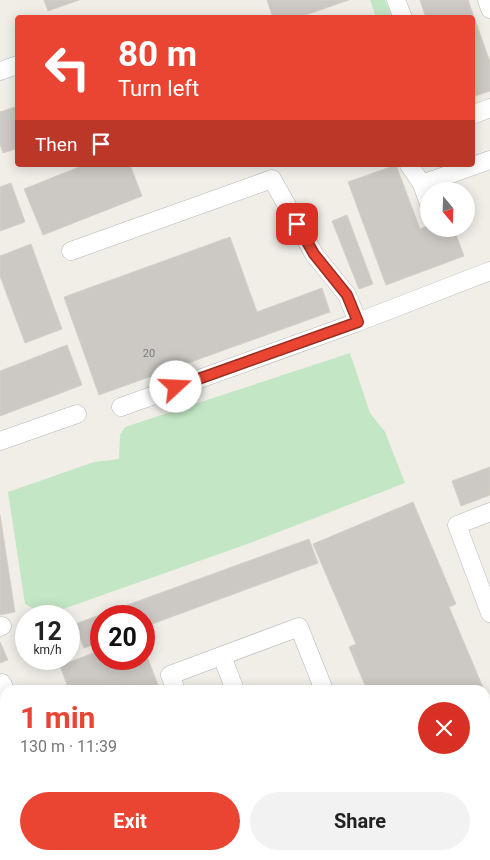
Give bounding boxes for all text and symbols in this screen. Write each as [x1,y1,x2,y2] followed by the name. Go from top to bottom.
[118,34,197,75] text: 80 m
[35,35,100,100] icon: left
[118,76,199,101] text: Turn left
[87,130,115,158] icon: arrive
[35,133,77,156] text: Then
[420,182,475,238] north arrow
[420,182,475,237] map controls
[276,203,318,245] pin
[283,210,311,238] icon: arrive
[143,347,155,360] house number: 20
[149,360,201,412] position arrow
[90,605,155,670] speed limit sign: 20
[33,617,62,646] text: 12
[33,643,62,657] text: km/h
[20,700,95,735] text: 1 min
[418,702,470,754] button: close
[20,737,117,756] text: 130 m · 11:39
[20,792,240,850] button: Exit
[250,792,470,850] button: Share

